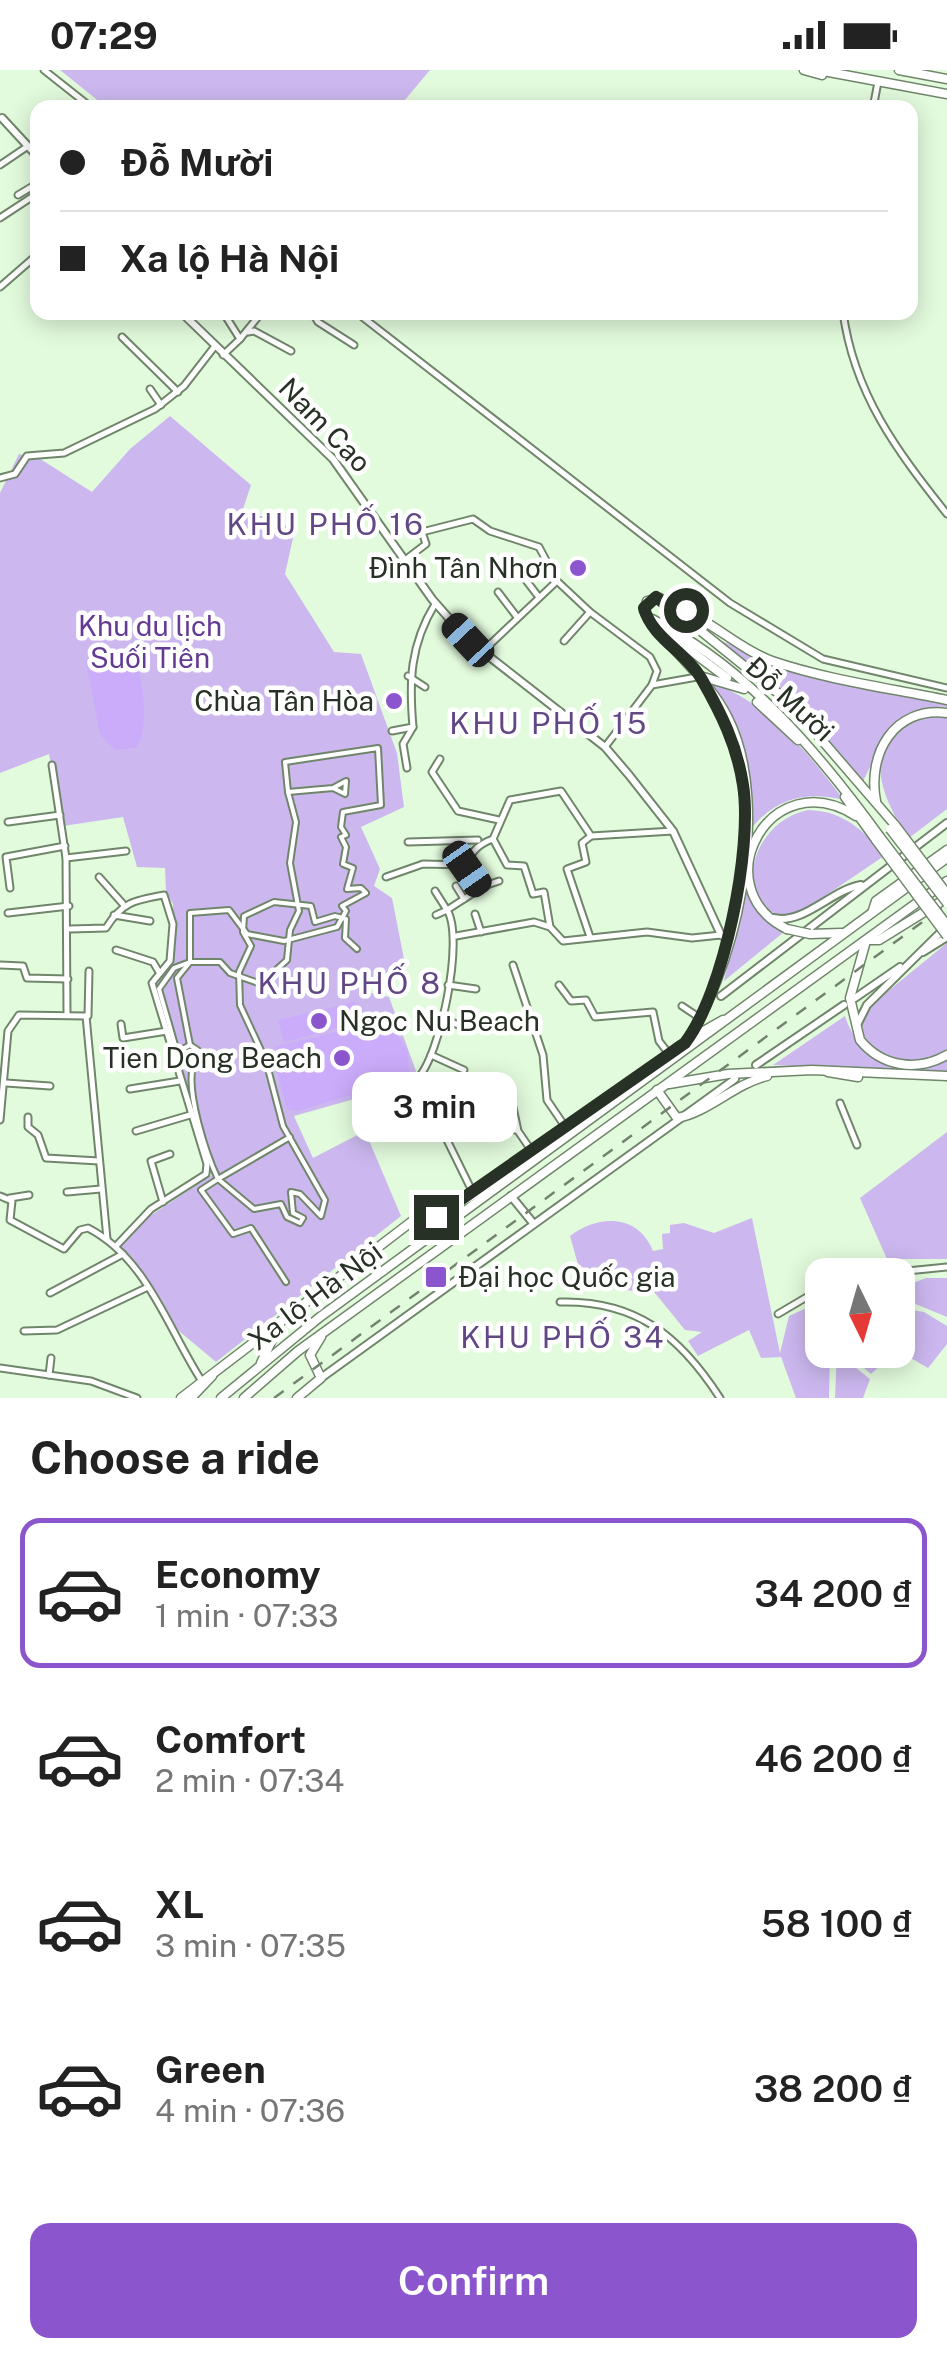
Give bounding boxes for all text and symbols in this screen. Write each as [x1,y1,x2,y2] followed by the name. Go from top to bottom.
[50,13,158,58] text: 07:29
[120,140,274,185] text: Đỗ Mười
[120,236,339,281] text: Xa lộ Hà Nội
[273,371,378,479] street label: Nam Cao
[227,504,425,542] district label: KHU PHỐ 16
[368,551,558,584] place label: Đình Tân Nhơn
[567,557,589,579] marker: Đình Tân Nhơn
[664,588,709,633] route start
[437,608,499,672] car
[78,609,222,674] park label: Khu du lịch Suối Tiên
[739,650,841,748] street label: Đỗ Mười
[194,684,374,717] place label: Chùa Tân Hòa
[383,690,405,712] marker: Chùa Tân Hòa
[449,703,649,741] district label: KHU PHỐ 15
[438,836,496,902] car
[258,963,442,1001] district label: KHU PHỐ 8
[339,1004,540,1037] place label: Ngoc Nu Beach
[308,1010,330,1032] marker: Ngoc Nu Beach
[103,1041,322,1074] place label: Tien Dong Beach
[331,1047,353,1069] marker: Tien Dong Beach
[354,1072,518,1142] callout: 3 min
[393,1088,476,1125] text: 3 min
[414,1195,459,1240] route end
[241,1235,388,1357] street label: Xa lộ Hà Nội
[805,1258,915,1368] north arrow
[805,1258,915,1368] map controls
[458,1260,676,1293] place label: Đại học Quốc gia
[423,1264,449,1290] marker: Đại học Quốc gia
[460,1317,666,1355] district label: KHU PHỐ 34
[30,1431,320,1484] text: Choose a ride
[35,1548,125,1638] icon: car
[155,1552,321,1597] text: Economy
[754,1571,912,1616] text: 34 200 ₫
[155,1597,338,1634] text: 1 min · 07:33
[35,1713,125,1803] icon: car
[155,1717,306,1762] text: Comfort
[754,1736,912,1781] text: 46 200 ₫
[155,1762,344,1799] text: 2 min · 07:34
[35,1878,125,1968] icon: car
[155,1882,204,1927] text: XL
[761,1901,912,1946] text: 58 100 ₫
[155,1927,346,1964] text: 3 min · 07:35
[35,2043,125,2133] icon: car
[155,2047,266,2092] text: Green
[754,2066,912,2111] text: 38 200 ₫
[155,2092,345,2129] text: 4 min · 07:36
[30,2223,917,2338] button: Confirm

